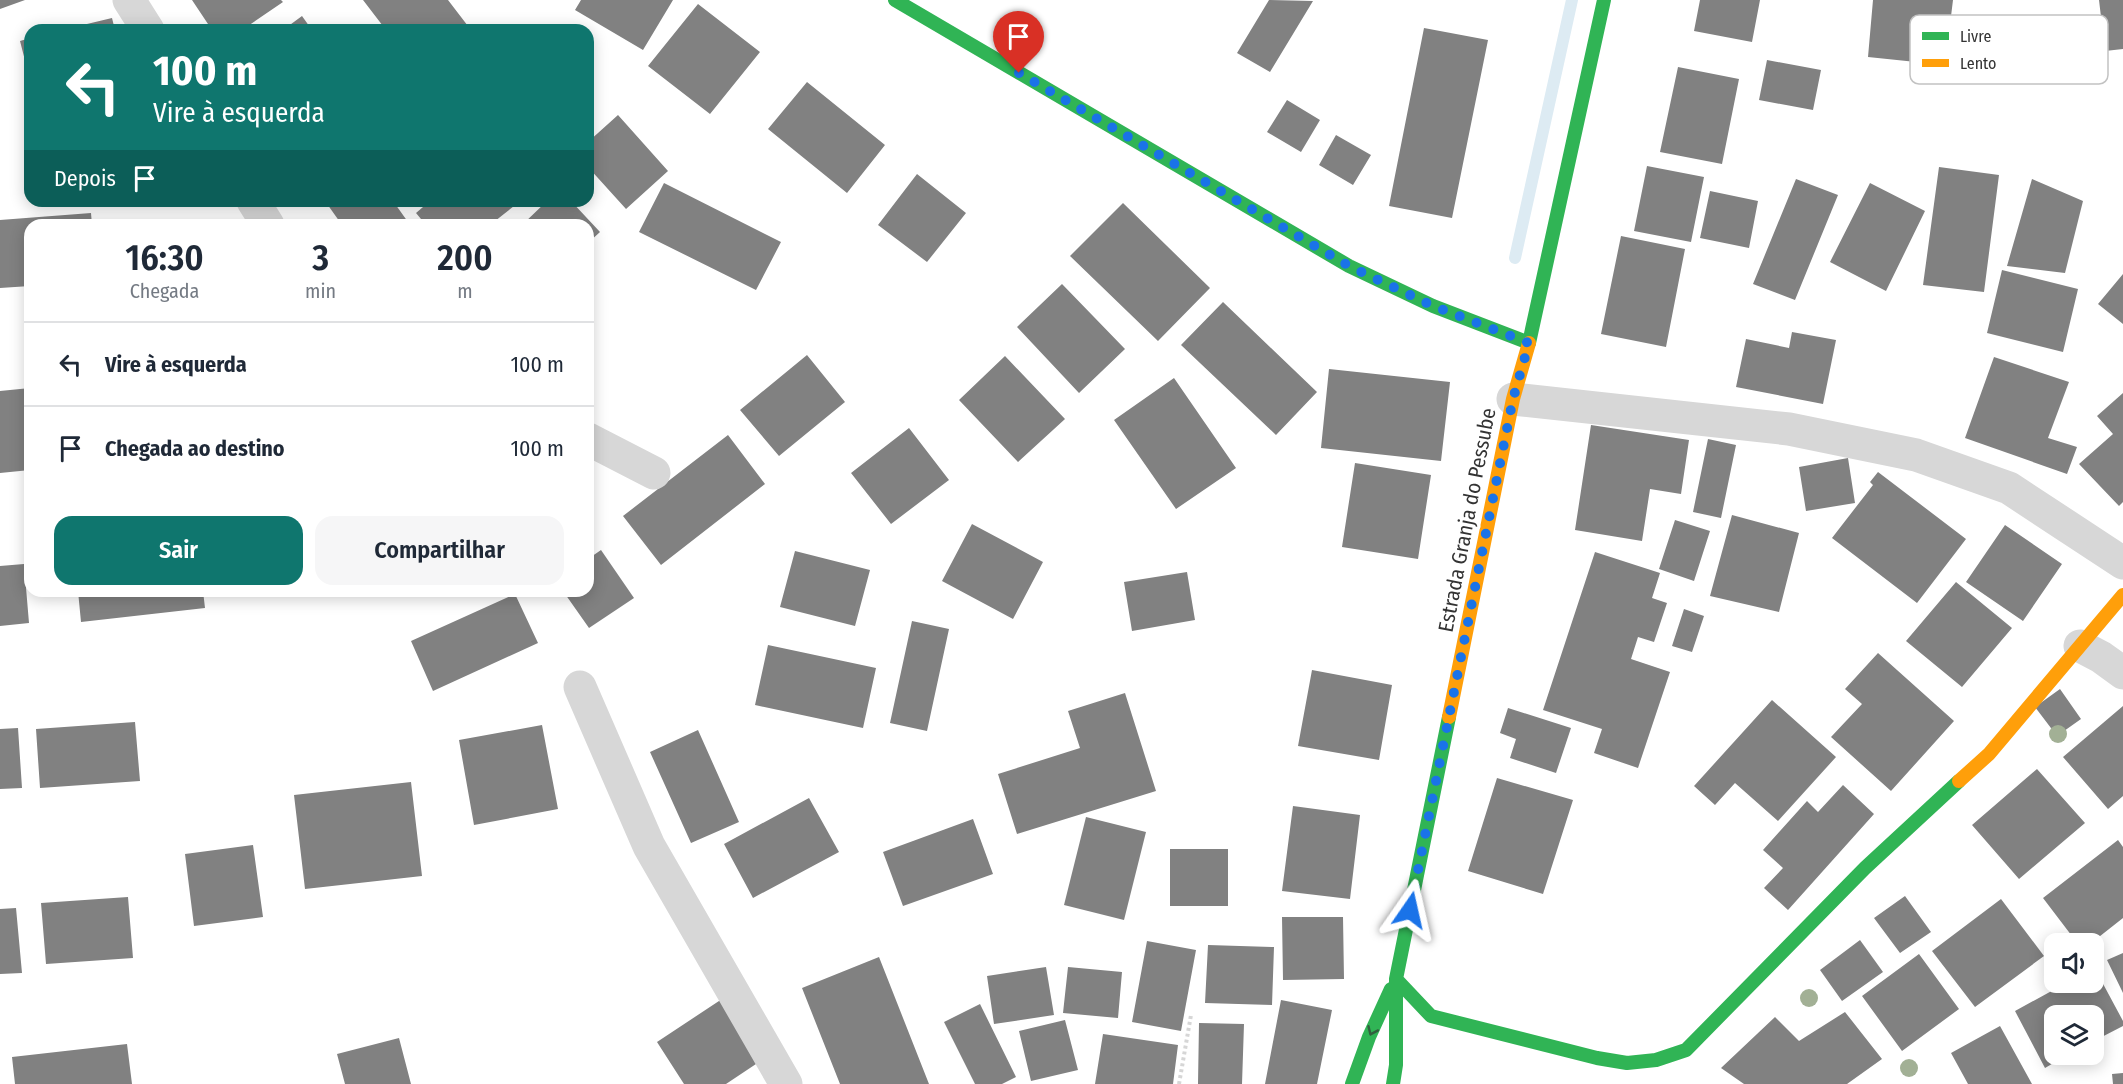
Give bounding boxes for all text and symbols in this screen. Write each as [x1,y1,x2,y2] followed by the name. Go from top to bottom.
[993,11,1044,73] pin
[1910,15,2108,84] legend
[1002,20,1035,53] icon: arrive
[1960,27,1991,46] text: Livre
[153,46,257,96] text: 100 m
[54,48,132,126] icon: left
[1960,54,1996,73] text: Lento
[153,97,325,129] text: Vire à esquerda
[128,162,161,195] icon: arrive
[54,165,116,192] text: Depois
[125,236,204,280] text: 16:30
[312,236,329,280] text: 3
[437,236,493,280] text: 200
[130,279,199,303] text: Chegada
[305,279,336,303] text: min
[457,279,473,303] text: m
[54,348,87,381] icon: left
[105,351,247,378] text: Vire à esquerda
[510,351,564,378] text: 100 m
[1433,406,1501,634] street label: Estrada Granja do Pessube
[54,432,87,465] icon: arrive
[105,435,285,462] text: Chegada ao destino
[510,435,564,462] text: 100 m
[54,516,303,585] button: Sair
[315,516,564,585] button: Compartilhar
[1378,878,1442,942] position arrow
[2044,933,2104,1065] map controls
[2044,933,2104,993] button: sound
[2044,1005,2104,1065] button: layers
[1368,1024,1380,1035] one-way arrow

